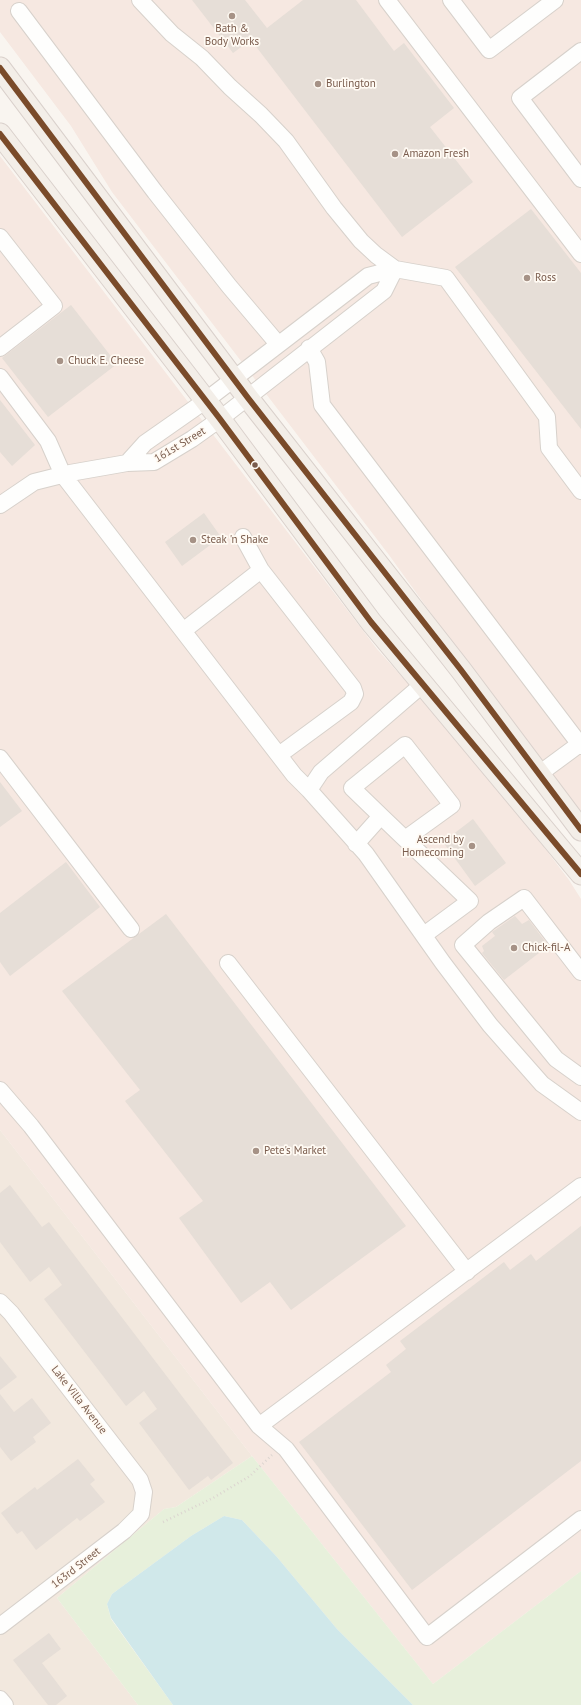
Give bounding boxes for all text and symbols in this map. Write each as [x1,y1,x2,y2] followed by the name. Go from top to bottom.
[227,11,237,21] marker: Bath & Body Works
[205,22,259,48] place label: Bath & Body Works
[326,77,376,91] place label: Burlington
[313,79,323,89] marker: Burlington
[403,147,469,161] place label: Amazon Fresh
[390,149,400,159] marker: Amazon Fresh
[535,271,556,285] place label: Ross
[522,273,532,283] marker: Ross
[68,354,144,368] place label: Chuck E. Cheese
[55,356,65,366] marker: Chuck E. Cheese
[152,425,208,465] street label: 161st Street
[250,460,260,470] unlabelled marker
[201,533,268,547] place label: Steak 'n Shake
[188,535,198,545] marker: Steak 'n Shake
[402,833,464,859] place label: Ascend by Homecoming
[467,841,477,851] marker: Ascend by Homecoming
[522,941,570,955] place label: Chick-fil-A
[509,943,519,953] marker: Chick-fil-A
[264,1144,326,1158] place label: Pete's Market
[251,1146,261,1156] marker: Pete's Market
[48,1363,110,1437] street label: Lake Villa Avenue
[49,1545,103,1591] street label: 163rd Street

